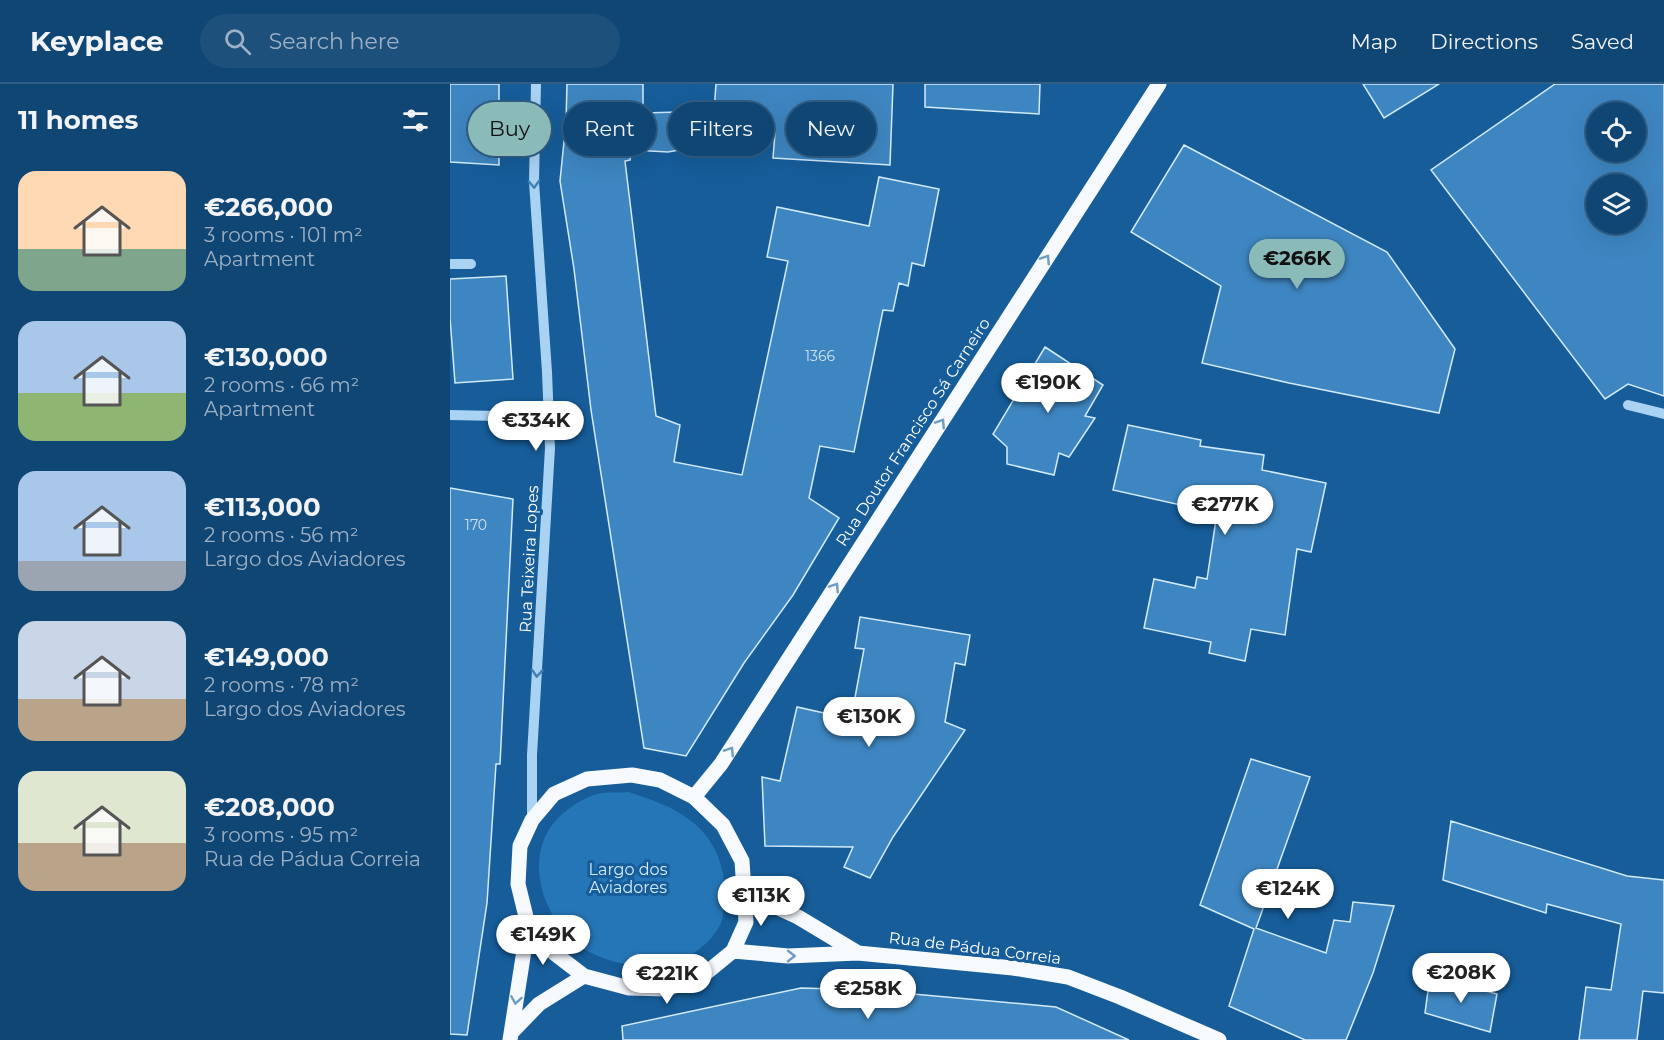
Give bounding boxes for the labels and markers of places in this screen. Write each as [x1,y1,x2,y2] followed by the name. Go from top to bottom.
[1255,239,1339,290] pin: €266K
[1006,363,1090,414] pin: €190K
[494,401,578,452] pin: €334K
[1183,485,1267,536] pin: €277K
[827,697,911,748] pin: €130K
[1246,869,1330,920] pin: €124K
[719,876,803,927] pin: €113K
[501,915,585,966] pin: €149K
[1419,953,1503,1004] pin: €208K
[625,954,709,1005] pin: €221K
[826,969,910,1020] pin: €258K

